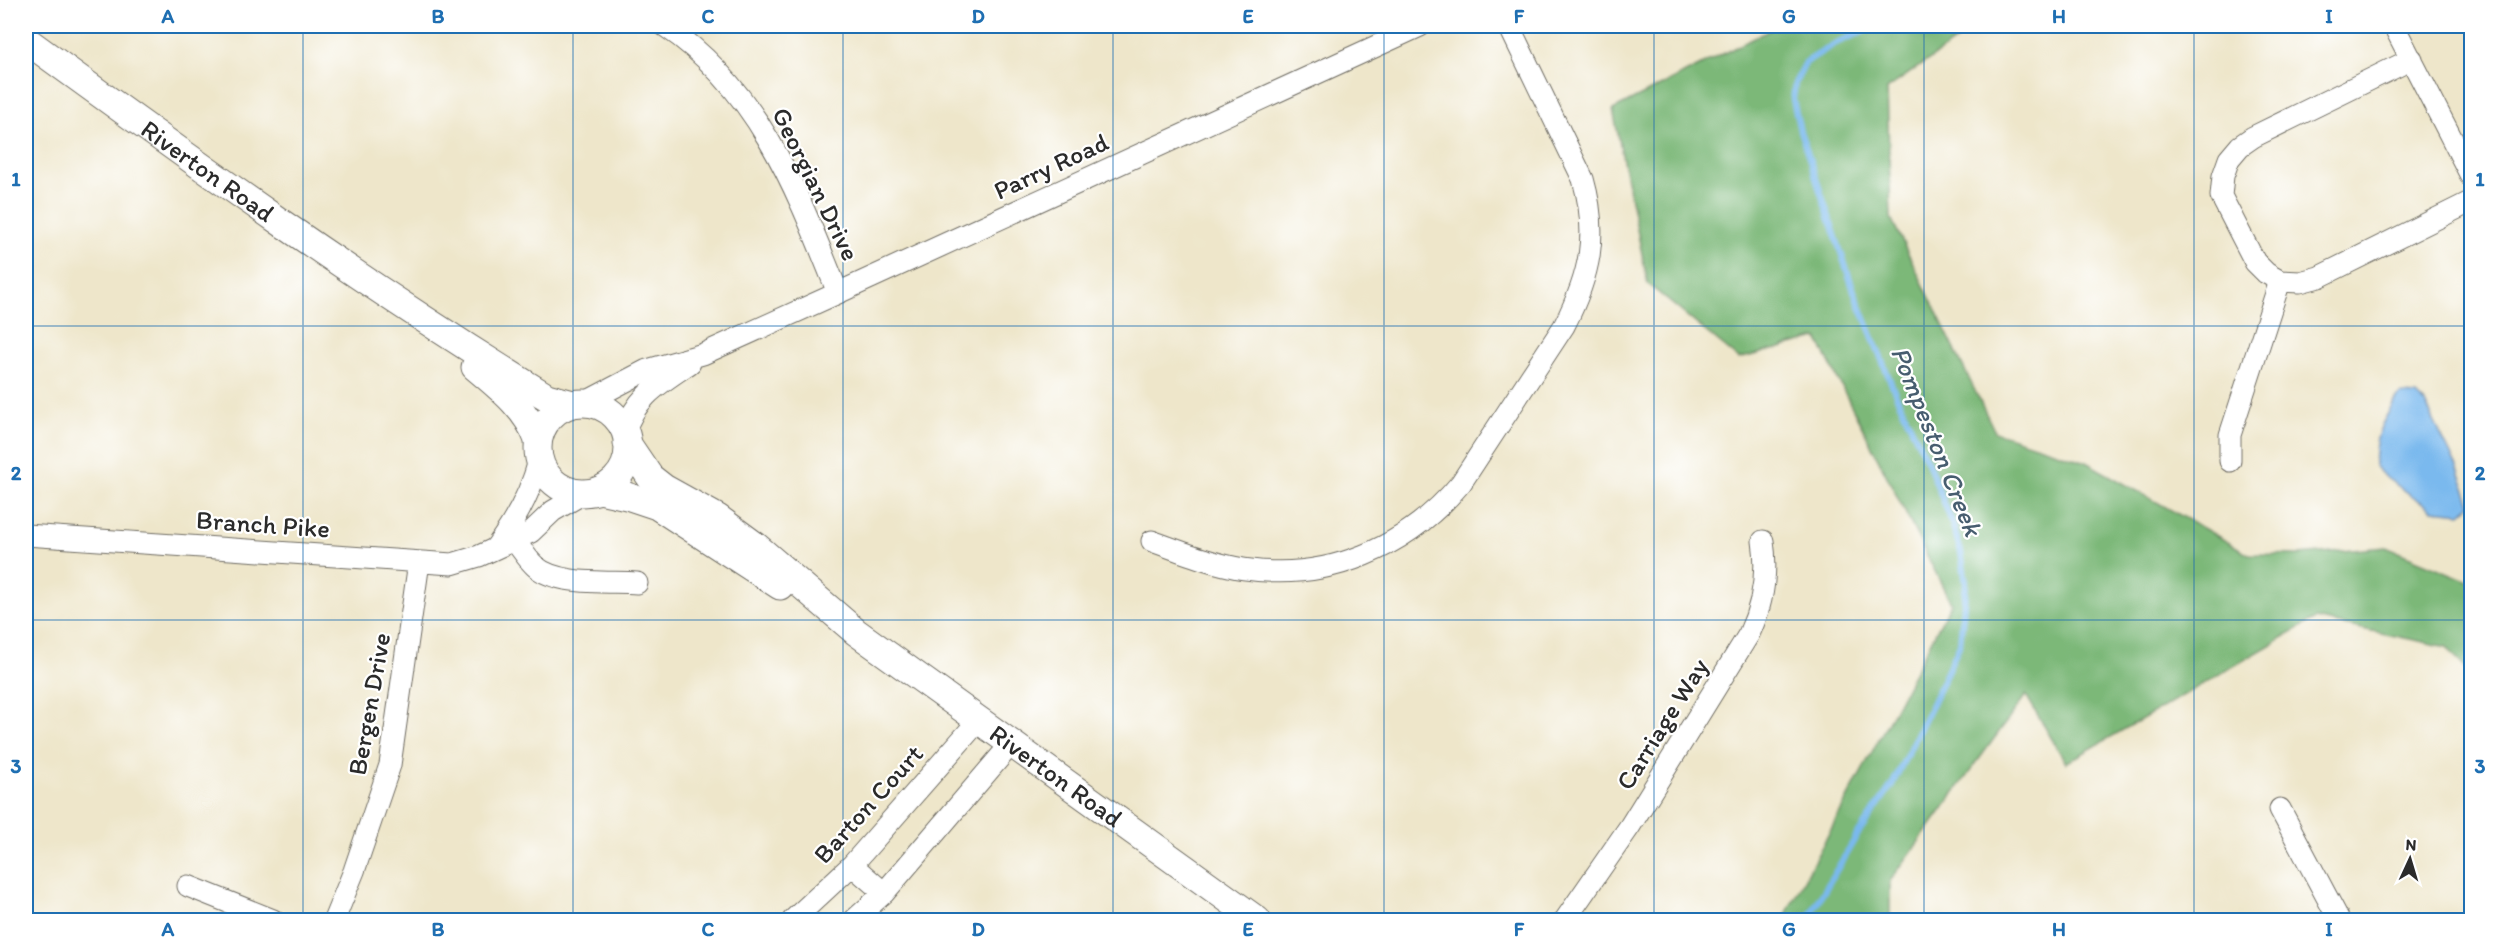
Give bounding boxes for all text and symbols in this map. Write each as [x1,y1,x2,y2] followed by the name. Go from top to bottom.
[161,4,175,28] text: A
[432,4,445,28] text: B
[702,4,715,28] text: C
[971,4,985,28] text: D
[1242,4,1254,28] text: E
[1514,4,1525,28] text: F
[1782,4,1796,28] text: G
[2052,4,2066,28] text: H
[2325,4,2333,28] text: I
[765,102,867,266] street label: Georgian Drive
[135,113,281,229] street label: Riverton Road
[988,125,1114,206] street label: Parry Road
[11,167,21,191] text: 1
[2475,167,2485,191] text: 1
[1884,341,1991,542] water label: Pompeston Creek
[11,461,22,485] text: 2
[2475,461,2486,485] text: 2
[195,503,331,545] street label: Branch Pike
[341,630,397,778] street label: Bergen Drive
[1609,652,1715,796] street label: Carriage Way
[983,717,1129,834] street label: Riverton Road
[806,738,930,870] street label: Barton Court
[11,754,22,778] text: 3
[2475,754,2486,778] text: 3
[2380,829,2440,889] north arrow
[2405,835,2417,854] text: N
[161,917,175,941] text: A
[432,917,445,941] text: B
[702,917,715,941] text: C
[971,917,985,941] text: D
[1242,917,1254,941] text: E
[1514,917,1525,941] text: F
[1782,917,1796,941] text: G
[2052,917,2066,941] text: H
[2325,917,2333,941] text: I

